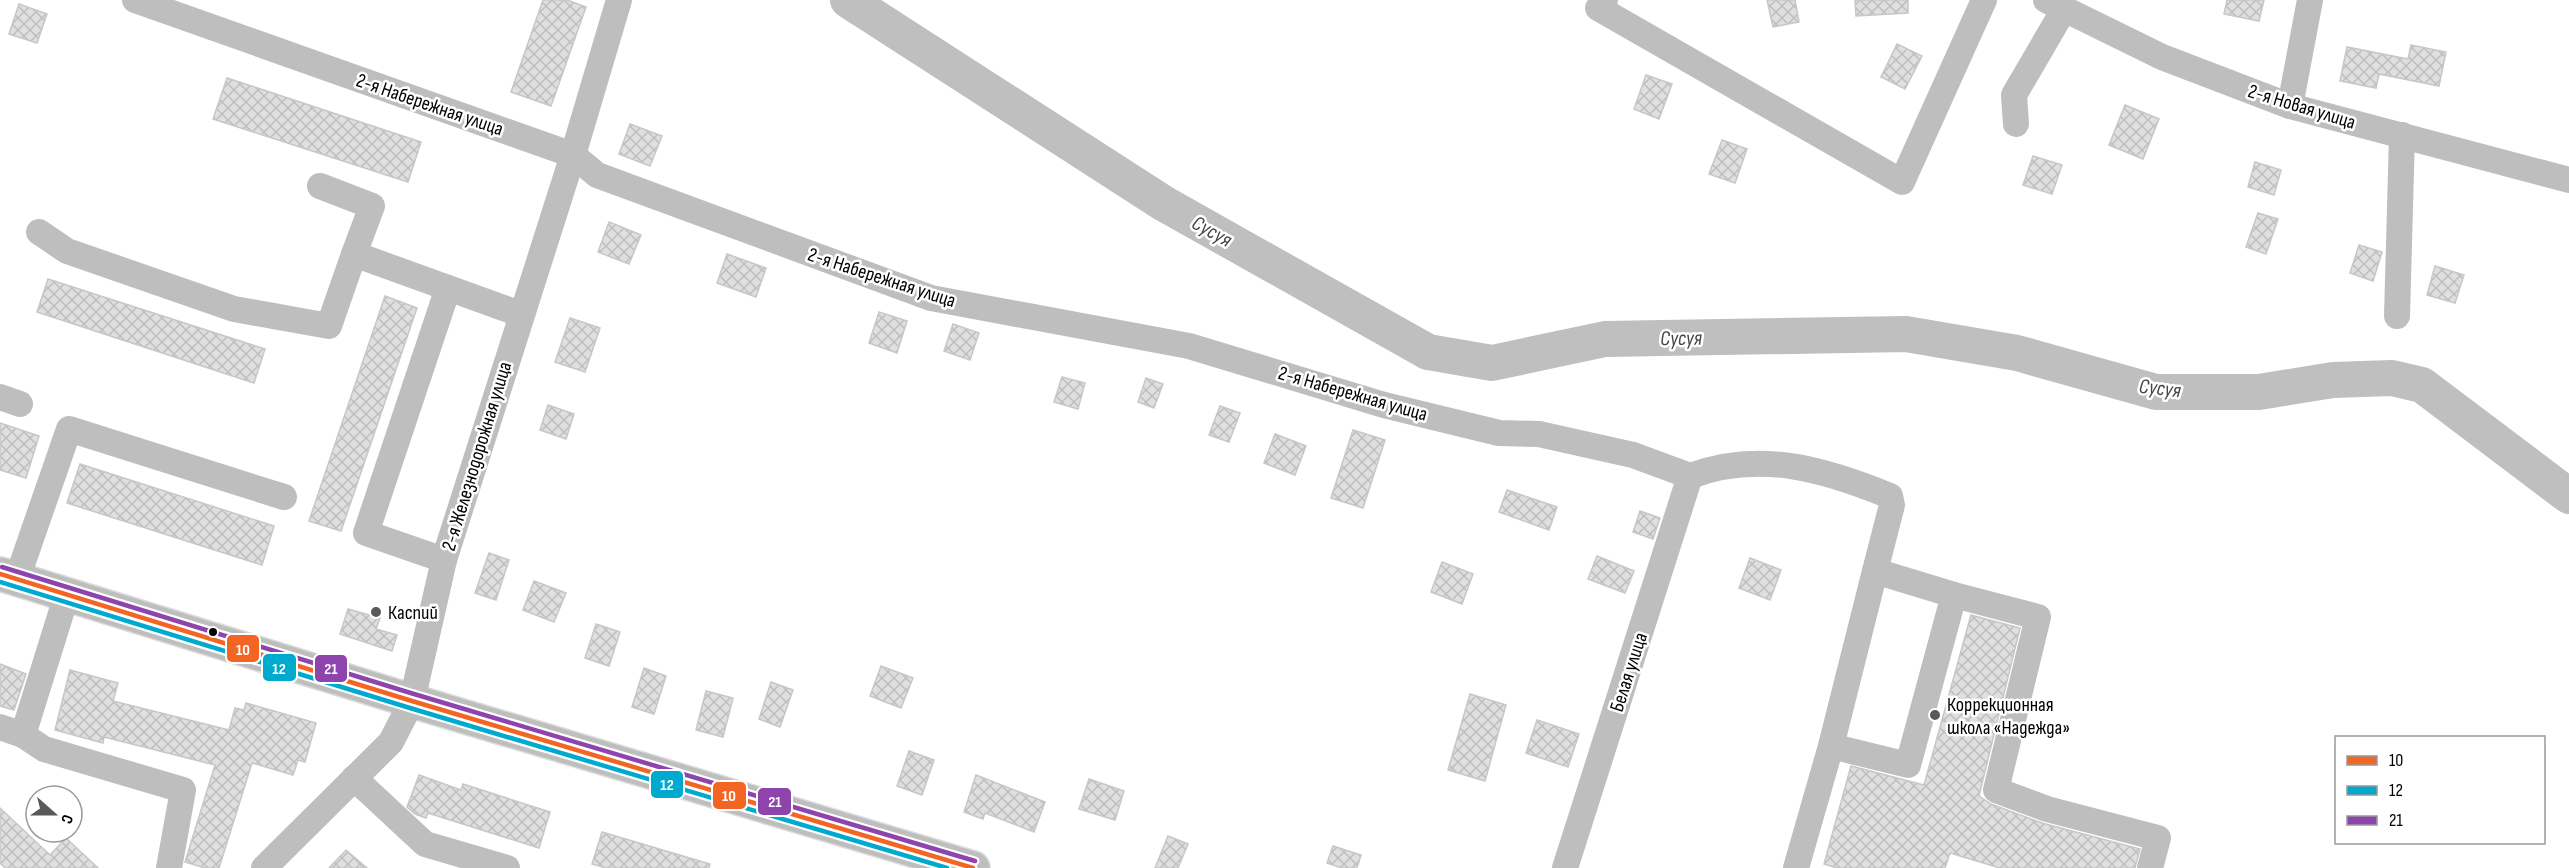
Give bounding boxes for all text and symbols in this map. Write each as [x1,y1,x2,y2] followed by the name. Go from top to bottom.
[353,69,506,141] street label: 2-я Набережная улица
[2245,79,2358,135] street label: 2-я Новая улица
[1187,210,1236,253] water label: Сусуя
[805,243,959,313] street label: 2-я Набережная улица
[1660,326,1702,351] water label: Сусуя
[437,359,517,554] street label: 2-я Железнодорожная улица
[1275,361,1430,427] street label: 2-я Набережная улица
[2138,374,2182,403] water label: Сусуя
[388,601,438,625] place label: Каспий
[369,605,383,619] marker: Каспий
[207,626,219,638] unlabelled marker
[1605,630,1653,715] street label: Белая улица
[226,634,260,663] line badge: 10
[236,641,250,660] text: 10
[262,653,297,682] line badge: 12
[314,654,348,683] line badge: 21
[272,660,286,679] text: 12
[324,660,338,679] text: 21
[1947,693,2070,740] place label: Коррекционная школа «Надежда»
[1928,708,1942,722] marker: Коррекционная школа «Надежда»
[2335,736,2545,844] legend
[2389,750,2403,771] text: 10
[650,770,684,799] line badge: 12
[660,776,674,795] text: 12
[2389,780,2403,801] text: 12
[712,781,747,810] line badge: 10
[24,784,84,844] north arrow
[722,787,736,806] text: 10
[757,787,792,816] line badge: 21
[768,793,782,812] text: 21
[2389,810,2403,831] text: 21
[56,812,77,826] text: С

